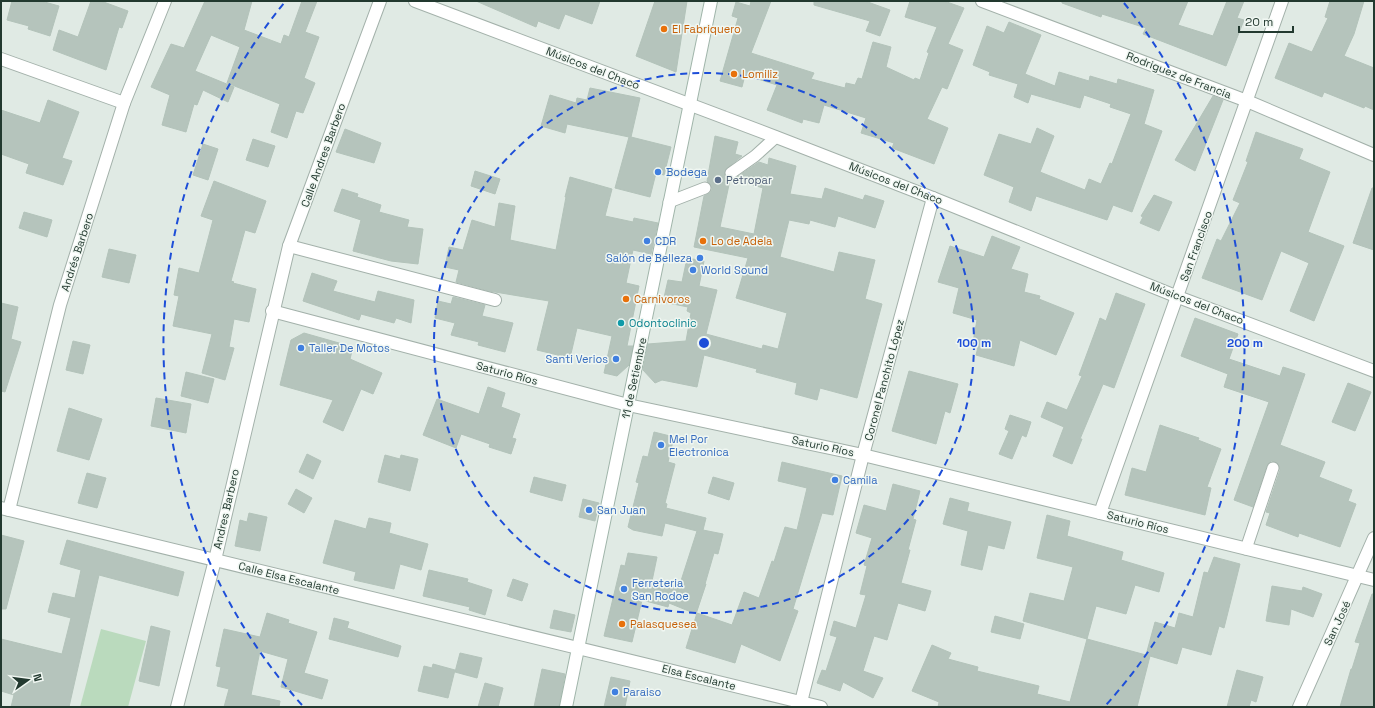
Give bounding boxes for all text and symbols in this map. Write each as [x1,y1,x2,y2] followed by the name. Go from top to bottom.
[1239,8,1293,34] scale bar
[1245,14,1273,30] text: 20 m
[672,22,741,36] place label: El Fabriquero
[659,24,669,34] marker: El Fabriquero
[544,44,642,92] street label: Músicos del Chaco
[1125,49,1234,102] street label: Rodriguez de Francia
[742,67,778,81] place label: Lomiliz
[729,69,739,79] marker: Lomiliz
[298,101,348,209] street label: Calle Andres Barbero
[847,159,945,207] street label: Músicos del Chaco
[666,165,708,179] place label: Bodega
[653,167,663,177] marker: Bodega
[726,173,772,187] place label: Petropar
[713,175,723,185] marker: Petropar
[1177,209,1215,283] street label: San Francisco
[58,211,96,293] street label: Andrés Barbero
[655,234,676,248] place label: CDR
[711,234,773,248] place label: Lo de Adela
[642,236,652,246] marker: CDR
[698,236,708,246] marker: Lo de Adela
[606,251,693,265] place label: Salón de Belleza
[695,253,705,263] marker: Salón de Belleza
[701,263,768,277] place label: World Sound
[688,265,698,275] marker: World Sound
[1148,279,1246,327] street label: Músicos del Chaco
[634,292,690,306] place label: Carnivoros
[621,294,631,304] marker: Carnivoros
[629,316,696,330] place label: Odontoclinic
[861,317,907,442] street label: Coronel Panchito López
[616,318,626,328] marker: Odontoclinic
[957,335,991,351] text: 100 m
[1227,335,1263,351] text: 200 m
[619,336,649,420] street label: 11 de Setiembre
[697,336,711,350] centre of rings
[309,341,390,355] place label: Taller De Motos
[296,343,306,353] marker: Taller De Motos
[546,352,608,366] place label: Santi Verios
[611,354,621,364] marker: Santi Verios
[475,358,540,388] street label: Saturio Ríos
[669,432,730,459] place label: Mel Por Electronica
[791,433,856,459] street label: Saturio Ríos
[656,440,666,450] marker: Mel Por Electronica
[210,467,242,550] street label: Andres Barbero
[843,473,878,487] place label: Camila
[830,475,840,485] marker: Camila
[597,503,646,517] place label: San Juan
[584,505,594,515] marker: San Juan
[1106,508,1171,536] street label: Saturio Ríos
[237,559,341,597] street label: Calle Elsa Escalante
[632,576,689,603] place label: Ferreteria San Rodoe
[619,584,629,594] marker: Ferreteria San Rodoe
[1321,598,1353,648] street label: San José
[630,617,697,631] place label: Palasquesea
[617,619,627,629] marker: Palasquesea
[8,660,48,700] north arrow
[661,661,737,693] street label: Elsa Escalante
[30,672,45,683] text: N
[623,685,662,699] place label: Paraiso
[610,687,620,697] marker: Paraiso

